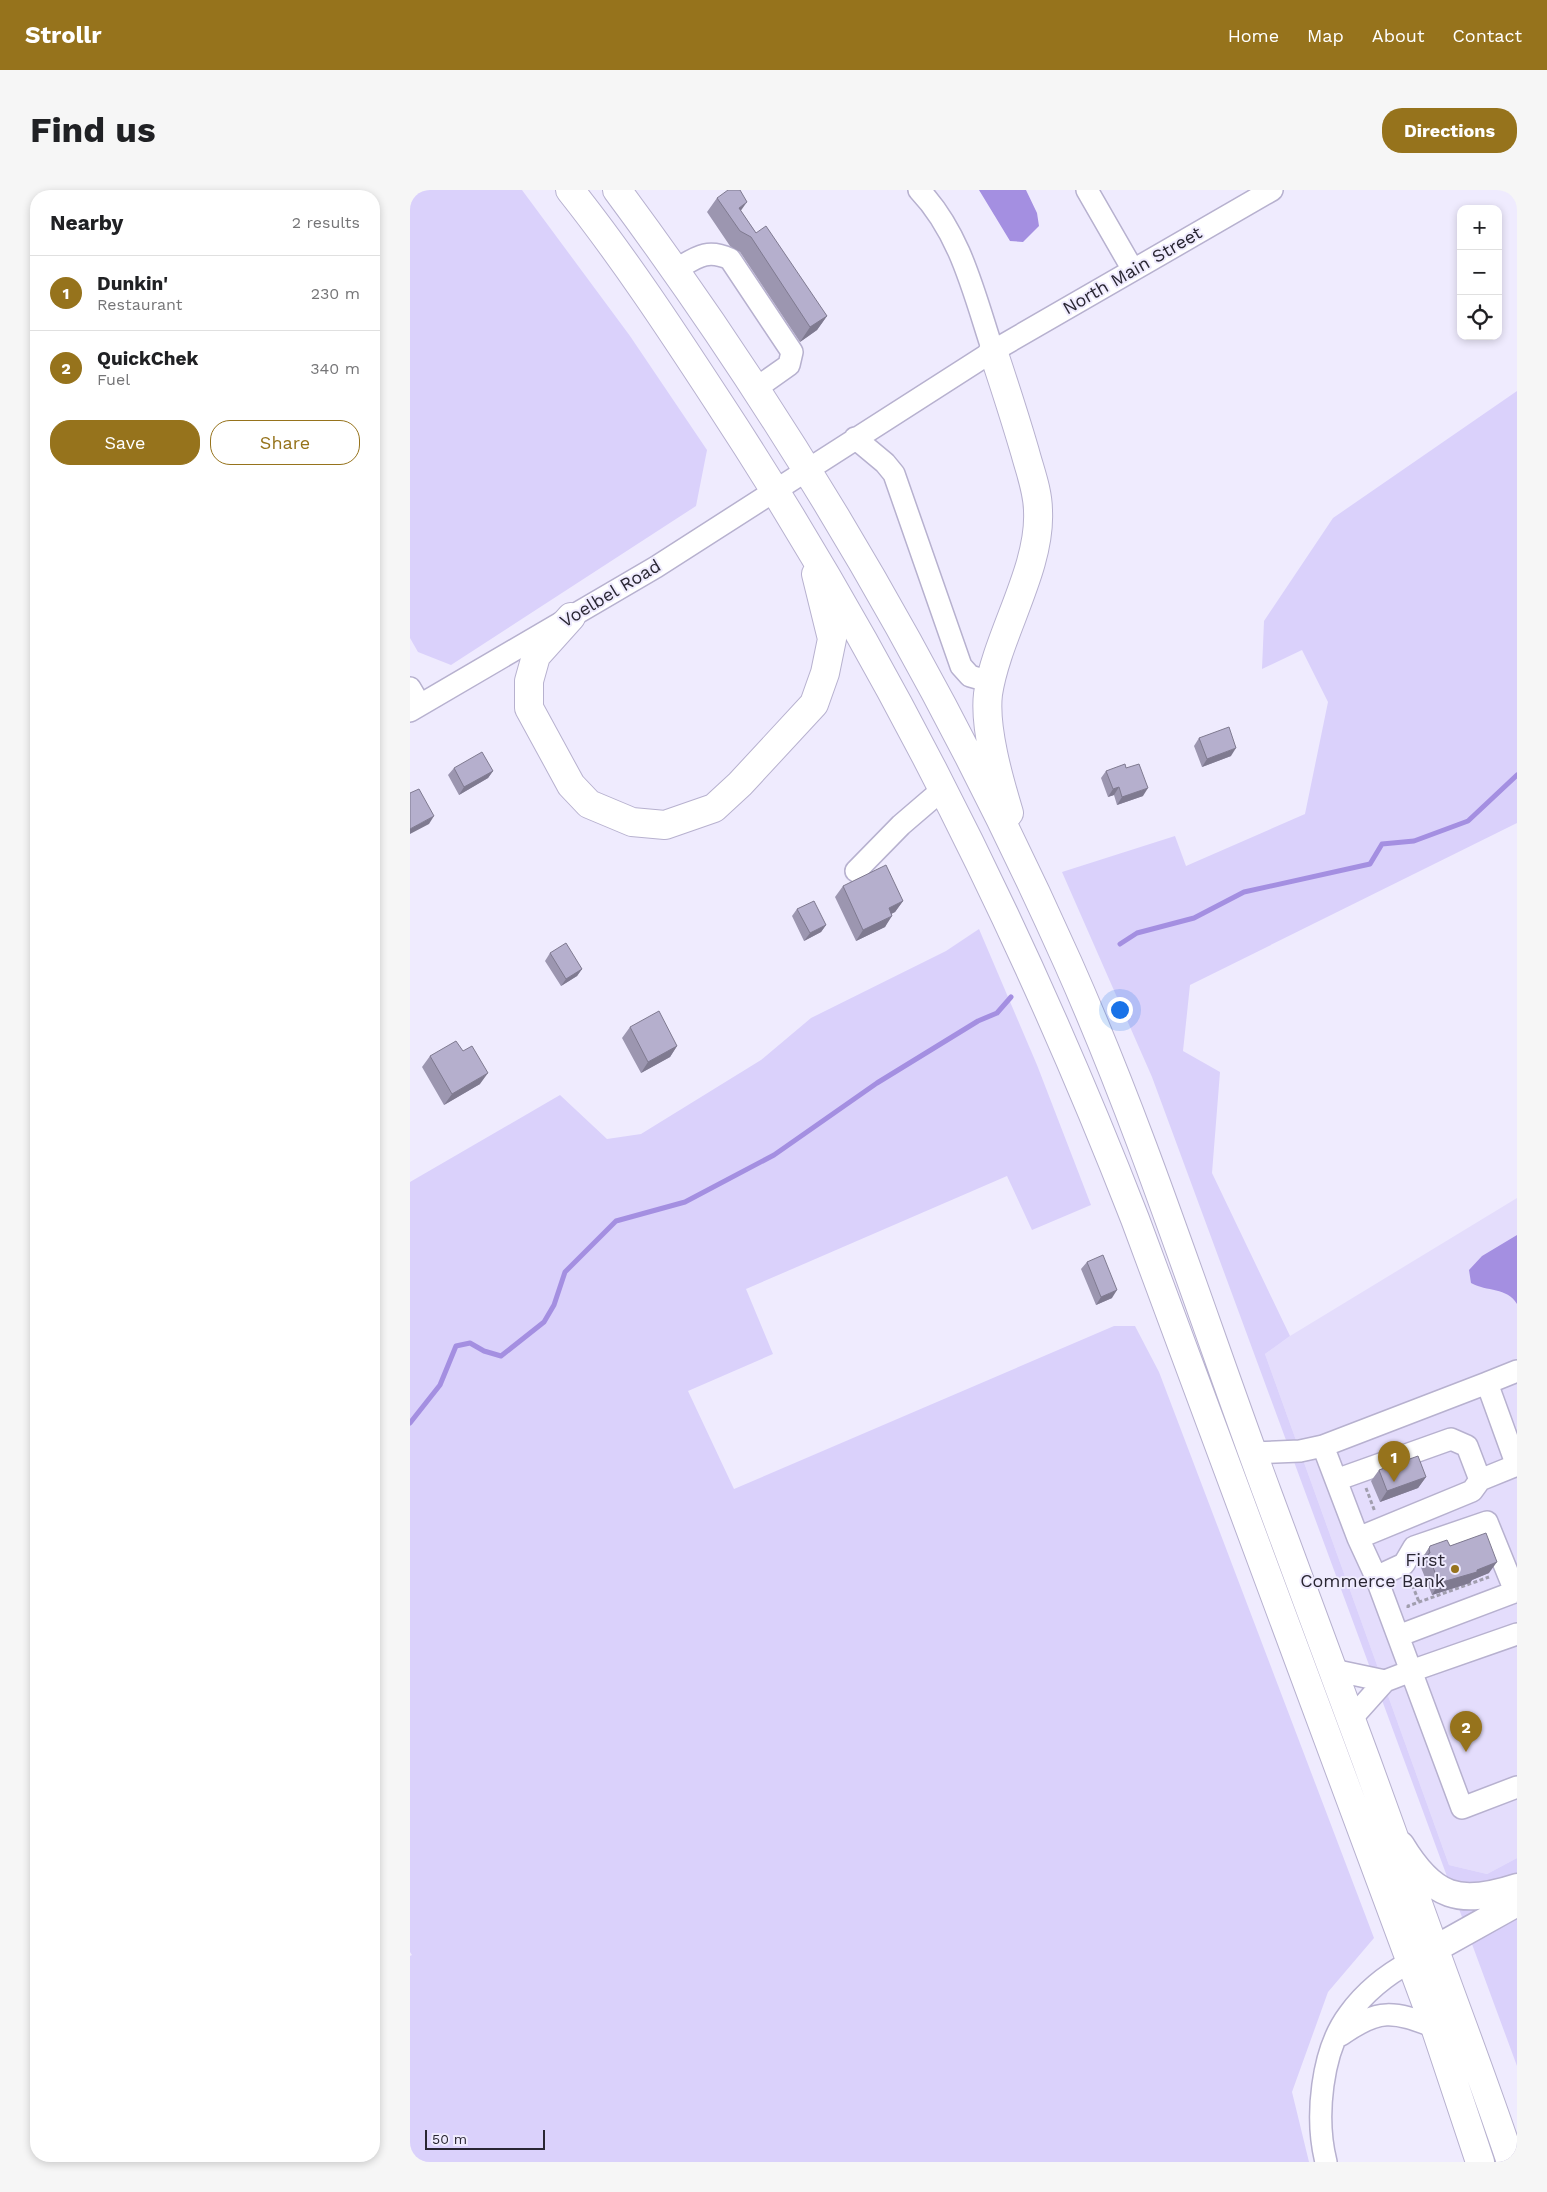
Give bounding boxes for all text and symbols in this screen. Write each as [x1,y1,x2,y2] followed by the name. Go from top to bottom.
[25,21,102,49] text: Strollr
[1228,25,1279,46] text: Home
[1307,25,1344,46] text: Map
[1372,25,1424,46] text: About
[1452,25,1522,46] text: Contact
[1382,108,1517,153] button: Directions
[30,109,156,151] text: Find us
[1457,205,1502,340] map controls
[1457,205,1502,250] button: +
[50,210,123,235] text: Nearby
[292,213,360,232] text: 2 results
[1059,221,1206,318] street label: North Main Street
[1457,250,1502,295] button: −
[97,272,168,295] text: Dunkin'
[63,284,69,303] text: 1
[311,284,360,303] text: 230 m
[97,295,183,314] text: Restaurant
[1457,295,1502,340] button: locate
[97,347,198,370] text: QuickChek
[61,359,71,378] text: 2
[310,359,360,378] text: 340 m
[97,370,130,389] text: Fuel
[50,420,200,465] button: Save
[210,420,360,465] button: Share
[556,555,664,631] street label: Voelbel Road
[1107,997,1133,1023] your location
[1378,1441,1410,1482] pin: 1
[1300,1549,1445,1591] place label: First Commerce Bank
[1449,1563,1461,1575] marker: First Commerce Bank
[1450,1711,1482,1752] pin: 2
[425,2127,545,2150] scale bar
[432,2131,467,2147] text: 50 m

